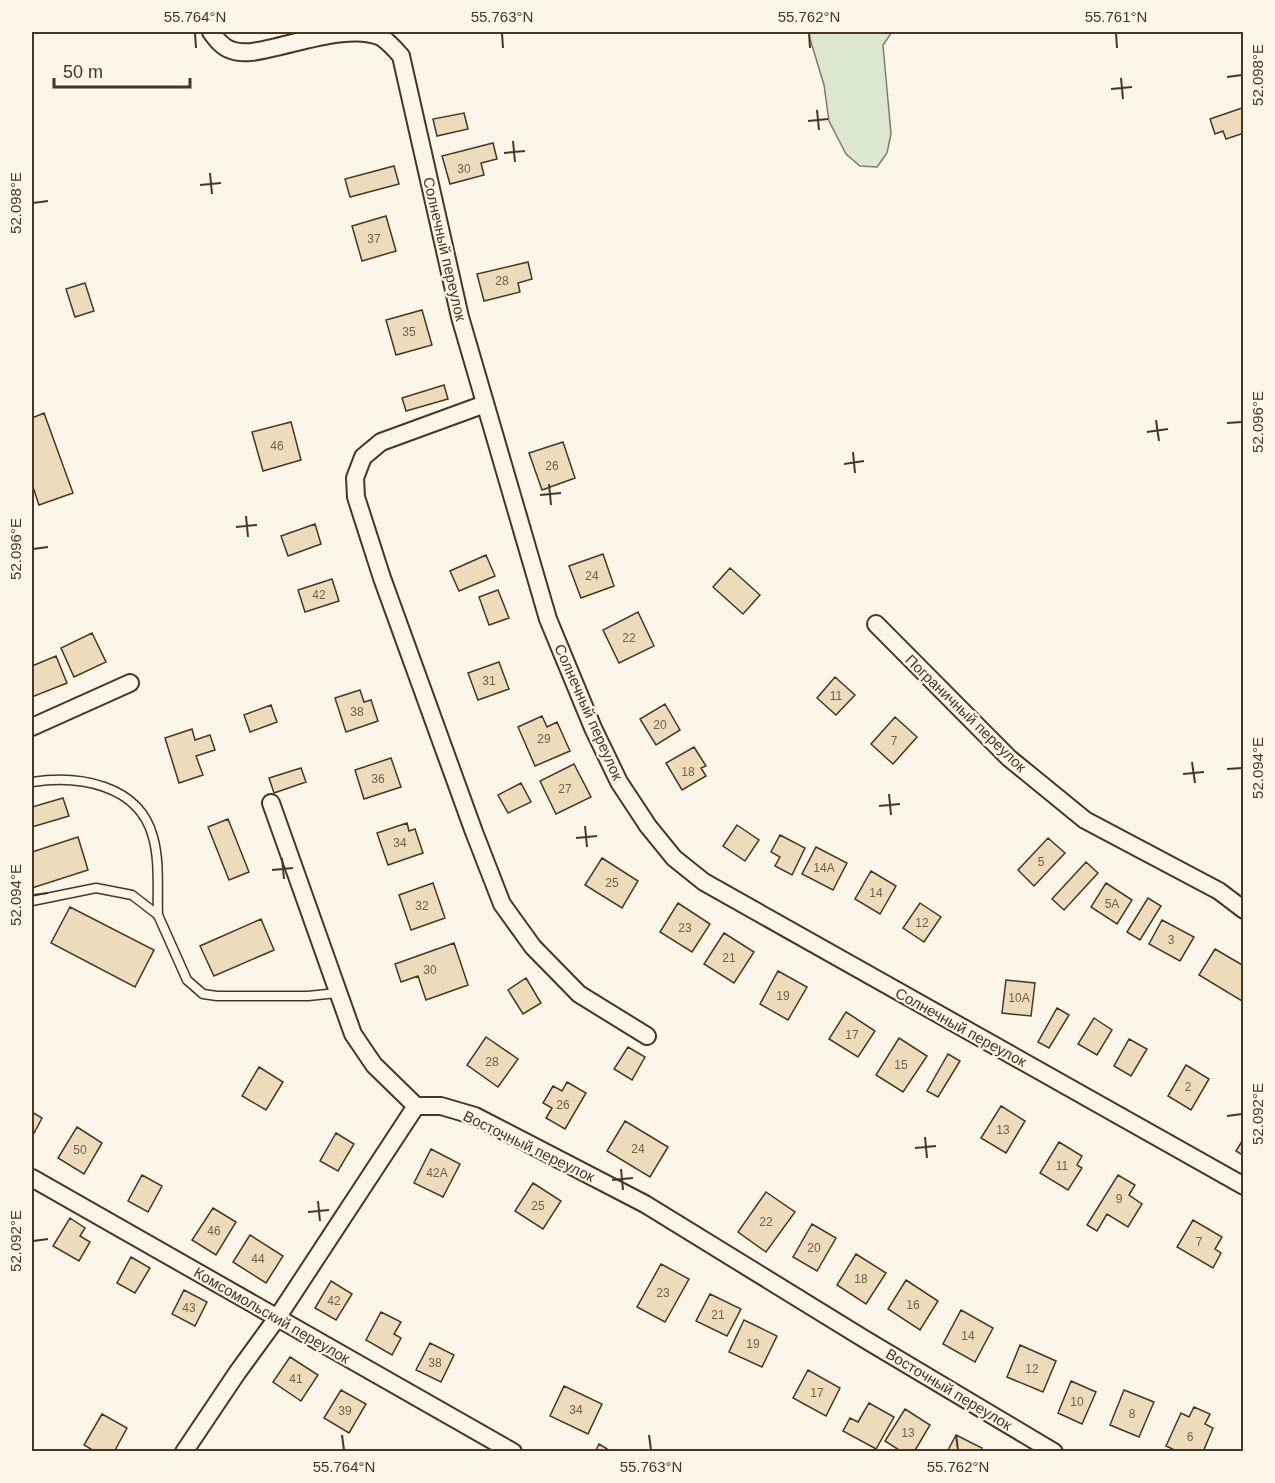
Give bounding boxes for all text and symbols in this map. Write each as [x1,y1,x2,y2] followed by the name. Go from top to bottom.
[164,8,226,25] text: 55.764°N
[471,8,533,25] text: 55.763°N
[778,8,840,25] text: 55.762°N
[1085,8,1147,25] text: 55.761°N
[1249,44,1266,106] text: 52.098°E
[54,51,190,89] scale bar
[63,62,103,82] text: 50 m
[457,162,471,176] house number: 30
[7,172,24,234] text: 52.098°E
[420,175,470,323] street label: Солнечный переулок
[367,232,381,246] house number: 37
[495,274,509,288] house number: 28
[402,325,416,339] house number: 35
[1249,391,1266,453] text: 52.096°E
[270,439,284,453] house number: 46
[545,459,559,473] house number: 26
[7,518,24,580] text: 52.096°E
[585,569,599,583] house number: 24
[312,588,326,602] house number: 42
[622,631,636,645] house number: 22
[551,641,627,783] street label: Солнечный переулок
[902,651,1030,775] street label: Пограничный переулок
[482,674,496,688] house number: 31
[830,689,843,703] house number: 11
[350,705,364,719] house number: 38
[653,718,667,732] house number: 20
[537,732,551,746] house number: 29
[891,734,898,748] house number: 7
[1249,737,1266,799] text: 52.094°E
[681,765,695,779] house number: 18
[371,772,385,786] house number: 36
[558,782,572,796] house number: 27
[393,836,407,850] house number: 34
[1038,855,1045,869] house number: 5
[813,861,835,875] house number: 14А
[7,864,24,926] text: 52.094°E
[605,876,619,890] house number: 25
[869,886,883,900] house number: 14
[1105,897,1119,911] house number: 5А
[415,899,429,913] house number: 32
[915,916,929,930] house number: 12
[678,921,692,935] house number: 23
[1168,933,1175,947] house number: 3
[722,951,736,965] house number: 21
[423,963,437,977] house number: 30
[893,984,1030,1070] street label: Солнечный переулок
[776,989,790,1003] house number: 19
[1008,991,1030,1005] house number: 10А
[845,1028,859,1042] house number: 17
[485,1055,499,1069] house number: 28
[894,1058,908,1072] house number: 15
[1185,1080,1192,1094] house number: 2
[1249,1083,1266,1145] text: 52.092°E
[556,1098,570,1112] house number: 26
[461,1107,598,1185] street label: Восточный переулок
[996,1123,1010,1137] house number: 13
[631,1142,645,1156] house number: 24
[73,1143,87,1157] house number: 50
[1056,1159,1069,1173] house number: 11
[426,1166,448,1180] house number: 42А
[1116,1192,1123,1206] house number: 9
[531,1199,545,1213] house number: 25
[7,1210,24,1272] text: 52.092°E
[759,1215,773,1229] house number: 22
[207,1224,221,1238] house number: 46
[1196,1235,1203,1249] house number: 7
[807,1241,821,1255] house number: 20
[251,1252,265,1266] house number: 44
[191,1263,353,1367] street label: Комсомольский переулок
[854,1272,868,1286] house number: 18
[656,1286,670,1300] house number: 23
[327,1294,341,1308] house number: 42
[906,1298,920,1312] house number: 16
[182,1301,196,1315] house number: 43
[711,1308,725,1322] house number: 21
[961,1329,975,1343] house number: 14
[746,1337,760,1351] house number: 19
[883,1345,1015,1434] street label: Восточный переулок
[428,1356,442,1370] house number: 38
[1025,1362,1039,1376] house number: 12
[289,1372,303,1386] house number: 41
[810,1386,824,1400] house number: 17
[1070,1395,1084,1409] house number: 10
[569,1403,583,1417] house number: 34
[338,1404,352,1418] house number: 39
[1129,1407,1136,1421] house number: 8
[901,1426,915,1440] house number: 13
[1187,1430,1194,1444] house number: 6
[313,1458,375,1475] text: 55.764°N
[620,1458,682,1475] text: 55.763°N
[927,1458,989,1475] text: 55.762°N

